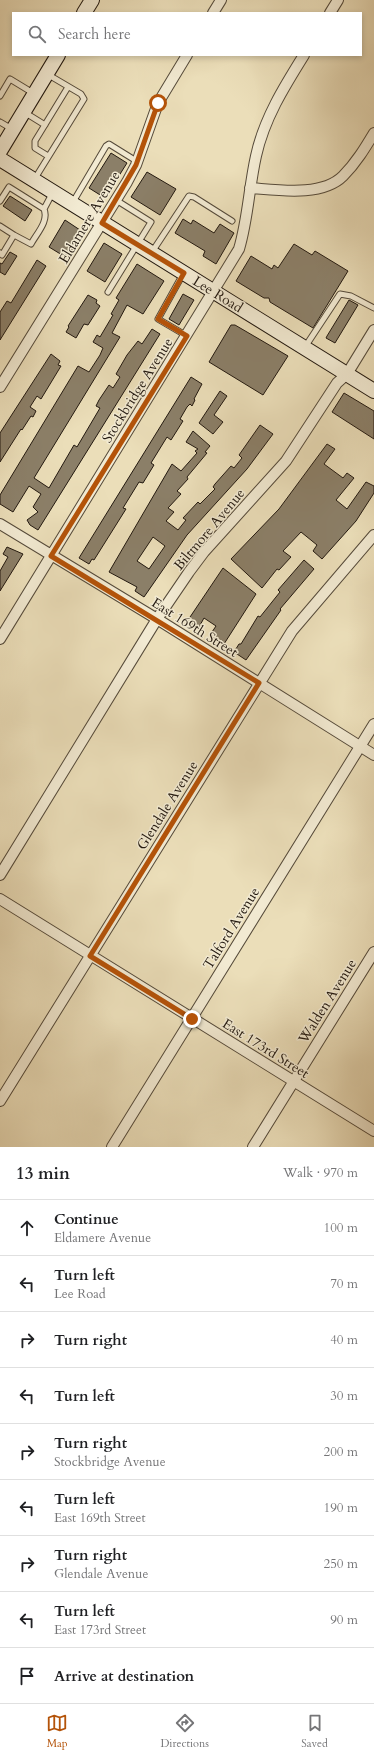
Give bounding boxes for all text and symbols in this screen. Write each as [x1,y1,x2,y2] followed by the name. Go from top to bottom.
[12,12,362,56] search box
[26,23,48,45] icon: search
[58,24,131,44] text: Search here
[149,94,167,112] route start
[54,168,124,267] street label: Eldamere Avenue
[189,272,247,318] street label: Lee Road
[98,334,177,446] street label: Stockbridge Avenue
[169,484,249,574] street label: Biltmore Avenue
[148,593,242,662] street label: East 169th Street
[132,757,202,853] street label: Glendale Avenue
[199,884,264,973] street label: Talford Avenue
[293,956,361,1048] street label: Walden Avenue
[183,1010,201,1028] route end
[219,1014,313,1083] street label: East 173rd Street
[16,1162,70,1185] text: 13 min
[283,1164,358,1182] text: Walk · 970 m
[54,1209,119,1229] text: Continue
[16,1217,38,1239] icon: ahead
[324,1219,358,1237] text: 100 m
[54,1229,151,1247] text: Eldamere Avenue
[54,1265,115,1285] text: Turn left
[16,1273,38,1295] icon: left
[330,1275,358,1293] text: 70 m
[54,1285,106,1303] text: Lee Road
[16,1329,38,1351] icon: right
[54,1330,127,1350] text: Turn right
[330,1331,358,1349] text: 40 m
[16,1385,38,1407] icon: left
[54,1386,115,1406] text: Turn left
[330,1387,358,1405] text: 30 m
[54,1433,127,1453] text: Turn right
[16,1441,38,1463] icon: right
[324,1443,358,1461] text: 200 m
[54,1453,166,1471] text: Stockbridge Avenue
[54,1489,115,1509] text: Turn left
[16,1497,38,1519] icon: left
[324,1499,358,1517] text: 190 m
[54,1509,146,1527] text: East 169th Street
[54,1545,127,1565] text: Turn right
[16,1553,38,1575] icon: right
[324,1555,358,1573] text: 250 m
[54,1565,148,1583] text: Glendale Avenue
[54,1601,115,1621] text: Turn left
[16,1609,38,1631] icon: left
[330,1611,358,1629] text: 90 m
[54,1621,146,1639] text: East 173rd Street
[16,1665,38,1687] icon: arrive
[54,1666,194,1686] text: Arrive at destination
[46,1712,68,1751] tab: Map
[160,1712,209,1751] tab: Directions
[301,1712,328,1751] tab: Saved

